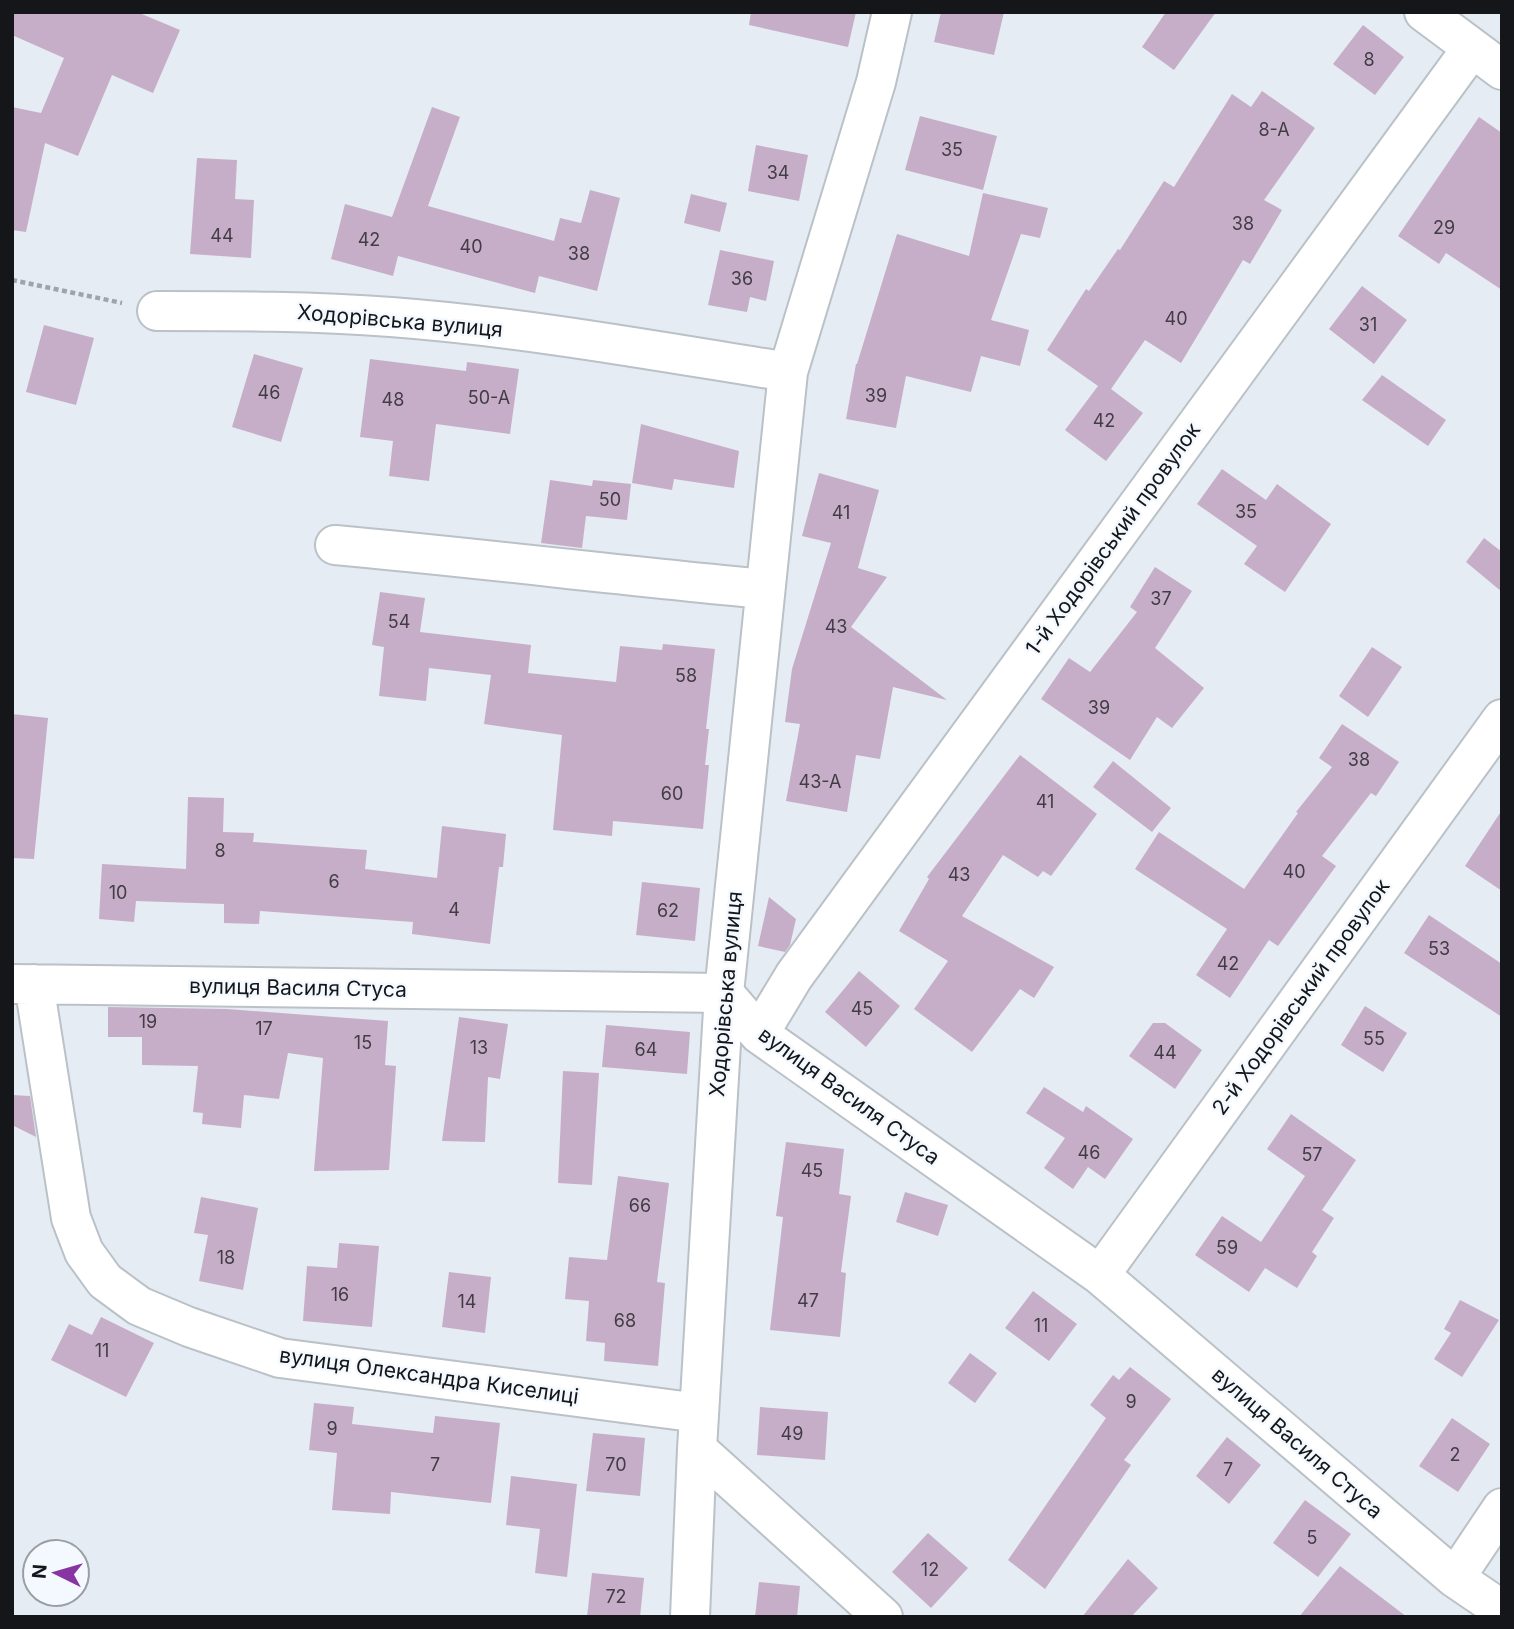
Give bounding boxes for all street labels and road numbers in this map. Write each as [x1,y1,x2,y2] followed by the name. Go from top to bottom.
[296,299,504,342] street label: Ходорівська вулиця
[1020,417,1206,660] street label: 1-й Ходорівський провулок
[1207,874,1395,1119] street label: 2-й Ходорівський провулок
[704,890,747,1098] street label: Ходорівська вулиця
[189,973,407,1002] street label: вулиця Василя Стуса
[754,1022,945,1170] street label: вулиця Василя Стуса
[278,1342,580,1409] street label: вулиця Олександра Киселиці
[1207,1362,1388,1523] street label: вулиця Василя Стуса

